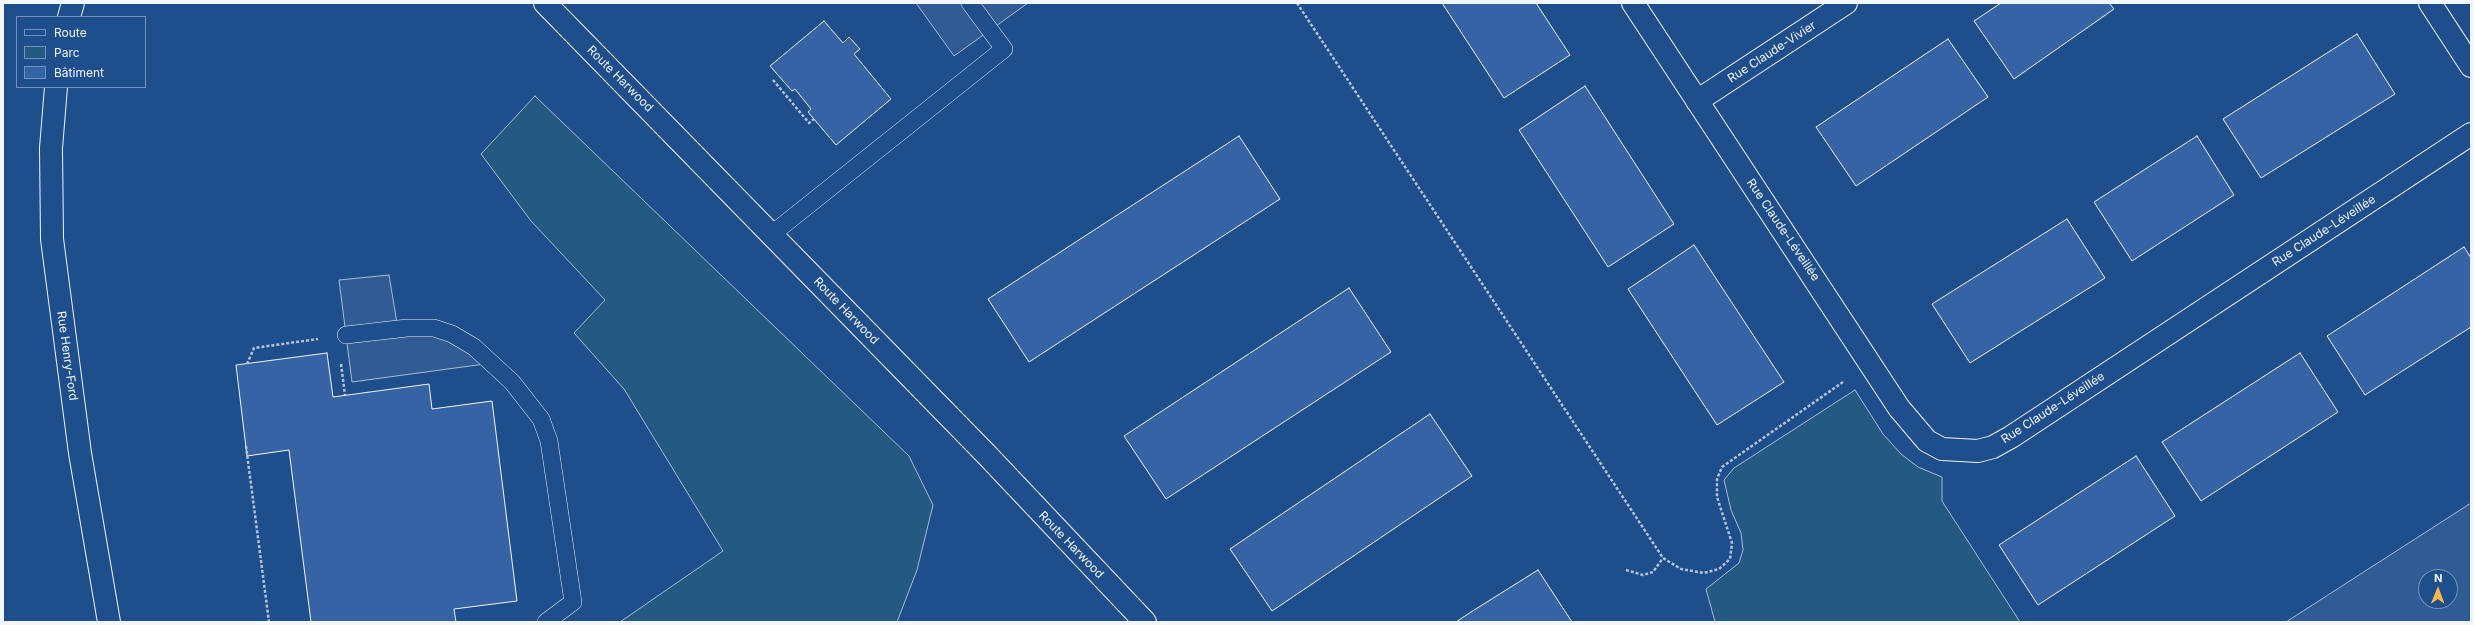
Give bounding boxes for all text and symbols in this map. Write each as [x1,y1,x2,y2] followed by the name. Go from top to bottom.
[16,16,146,88] legend
[1725,18,1819,86] street label: Rue Claude-Vivier
[54,25,87,40] text: Route
[584,43,656,115] street label: Route Harwood
[54,45,80,60] text: Parc
[54,65,104,80] text: Bâtiment
[1743,176,1823,284] street label: Rue Claude-Léveillée
[2270,192,2378,270] street label: Rue Claude-Léveillée
[810,274,882,348] street label: Route Harwood
[54,310,80,402] street label: Rue Henry-Ford
[1999,369,2107,447] street label: Rue Claude-Léveillée
[1035,508,1107,582] street label: Route Harwood
[2418,569,2458,609] north arrow
[2434,571,2443,585] text: N

